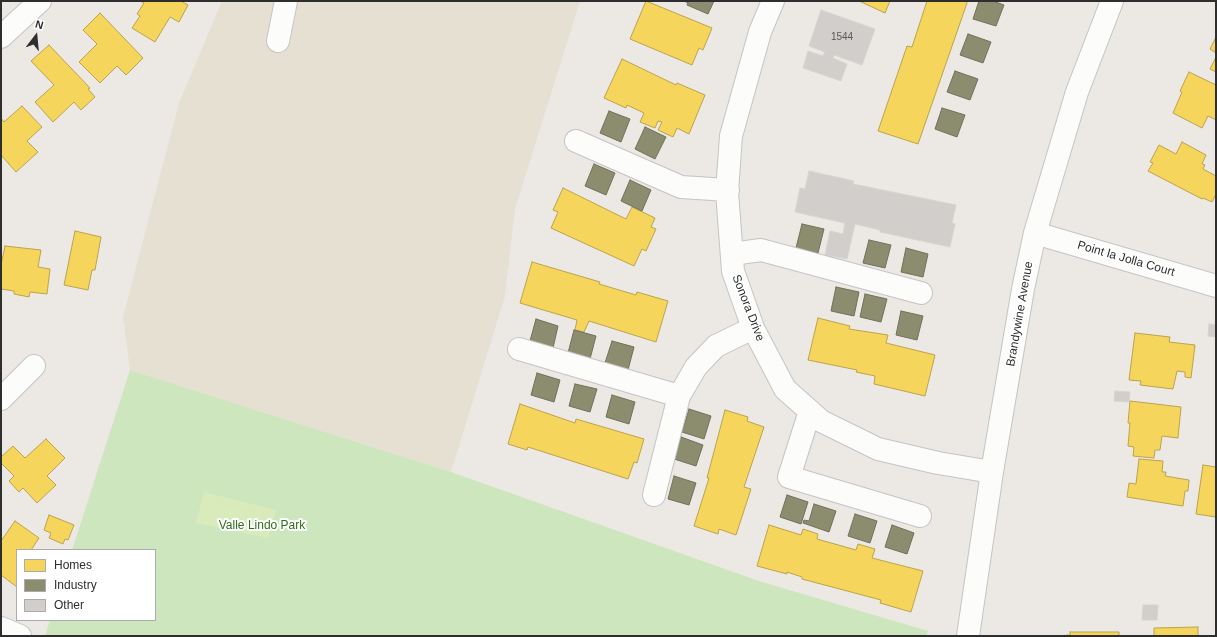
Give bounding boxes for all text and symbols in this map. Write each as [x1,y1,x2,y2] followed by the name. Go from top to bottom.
[16,16,56,56] north arrow
[34,18,45,31] text: N
[831,31,853,43] house number: 1544
[1076,238,1176,280] street label: Point la Jolla Court
[1004,260,1036,368] street label: Brandywine Avenue
[729,273,767,343] street label: Sonora Drive
[219,519,305,533] park label: Valle Lindo Park
[16,549,156,621] legend
[54,558,92,572] text: Homes
[54,578,97,592] text: Industry
[54,598,84,612] text: Other

